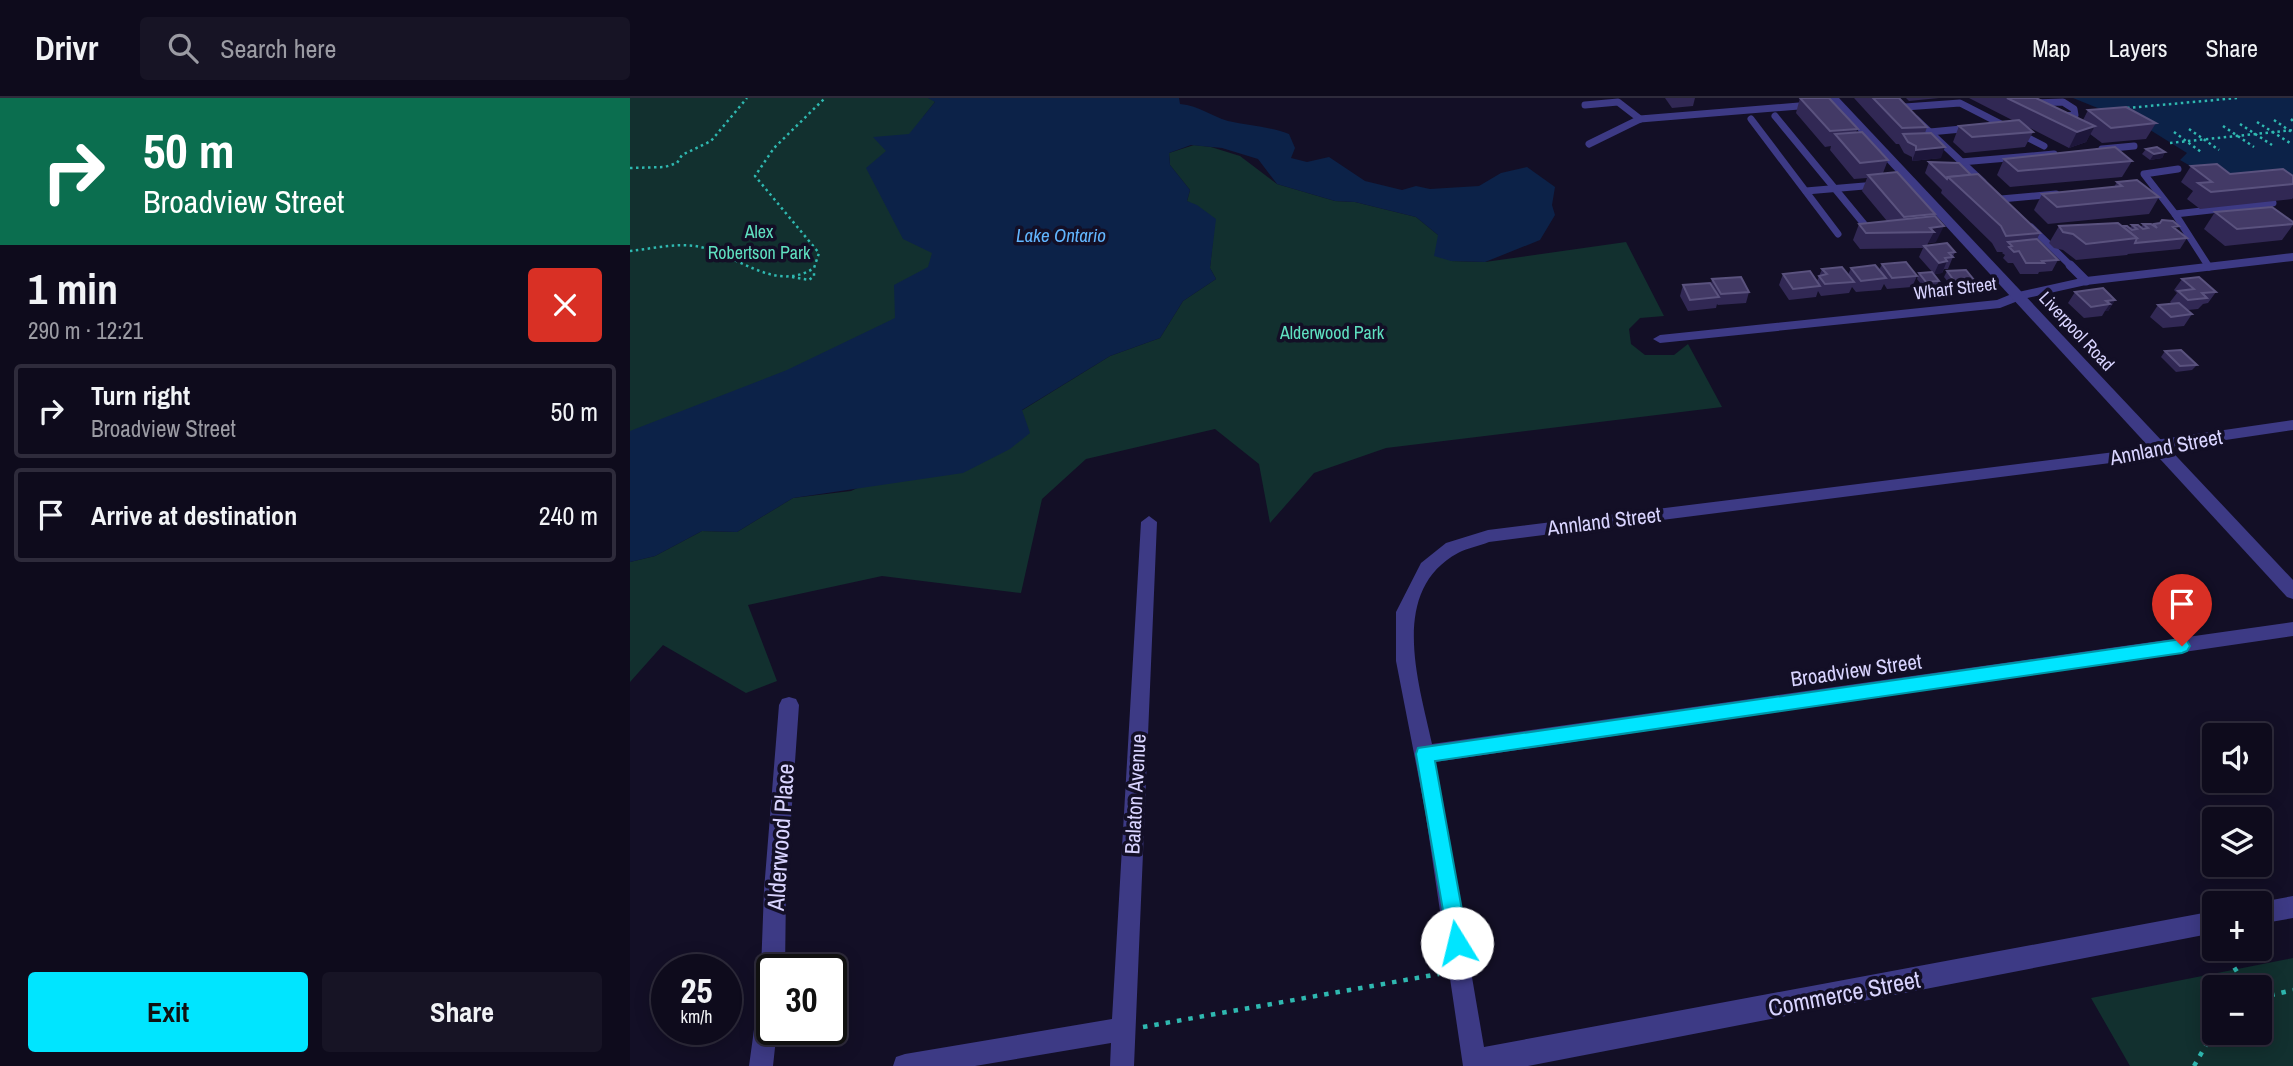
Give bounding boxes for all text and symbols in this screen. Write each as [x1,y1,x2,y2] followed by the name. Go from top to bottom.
[140,17,630,80] search box
[35,26,98,70] text: Drivr
[164,29,202,67] icon: search
[220,31,336,66] text: Search here
[2032,32,2070,64] text: Map
[2108,32,2167,64] text: Layers
[2205,32,2258,64] text: Share
[143,117,235,183] text: 50 m
[28,126,119,217] icon: right
[143,180,344,223] text: Broadview Street
[708,219,811,265] park label: Alex Robertson Park
[1016,222,1106,248] water label: Lake Ontario
[28,261,118,317] text: 1 min
[528,268,602,342] button: close
[1912,271,1998,305] street label: Wharf Street
[2034,286,2120,376] street label: Liverpool Road
[28,315,143,346] text: 290 m · 12:21
[1279,320,1385,345] park label: Alderwood Park
[91,378,190,413] text: Turn right
[32,392,70,430] icon: right
[551,394,598,429] text: 50 m
[91,413,236,444] text: Broadview Street
[2106,422,2225,472] street label: Annland Street
[32,496,70,534] icon: arrive
[91,498,297,533] text: Arrive at destination
[539,498,598,533] text: 240 m
[1545,500,1663,542] street label: Annland Street
[2152,574,2212,646] pin
[2163,585,2201,623] icon: arrive
[1789,646,1924,694] street label: Broadview Street
[2202,723,2272,1045] map controls
[2202,723,2272,793] button: sound
[1117,733,1153,855] street label: Balaton Avenue
[759,762,801,913] street label: Alderwood Place
[2202,807,2272,877] button: layers
[2202,891,2272,961] button: +
[1420,906,1494,980] position arrow
[756,954,847,1045] speed limit sign: 30
[1765,962,1923,1023] street label: Commerce Street
[681,967,712,1014] text: 25
[28,972,308,1052] button: Exit
[322,972,602,1052] button: Share
[2202,975,2272,1045] button: −
[681,1004,713,1029] text: km/h

